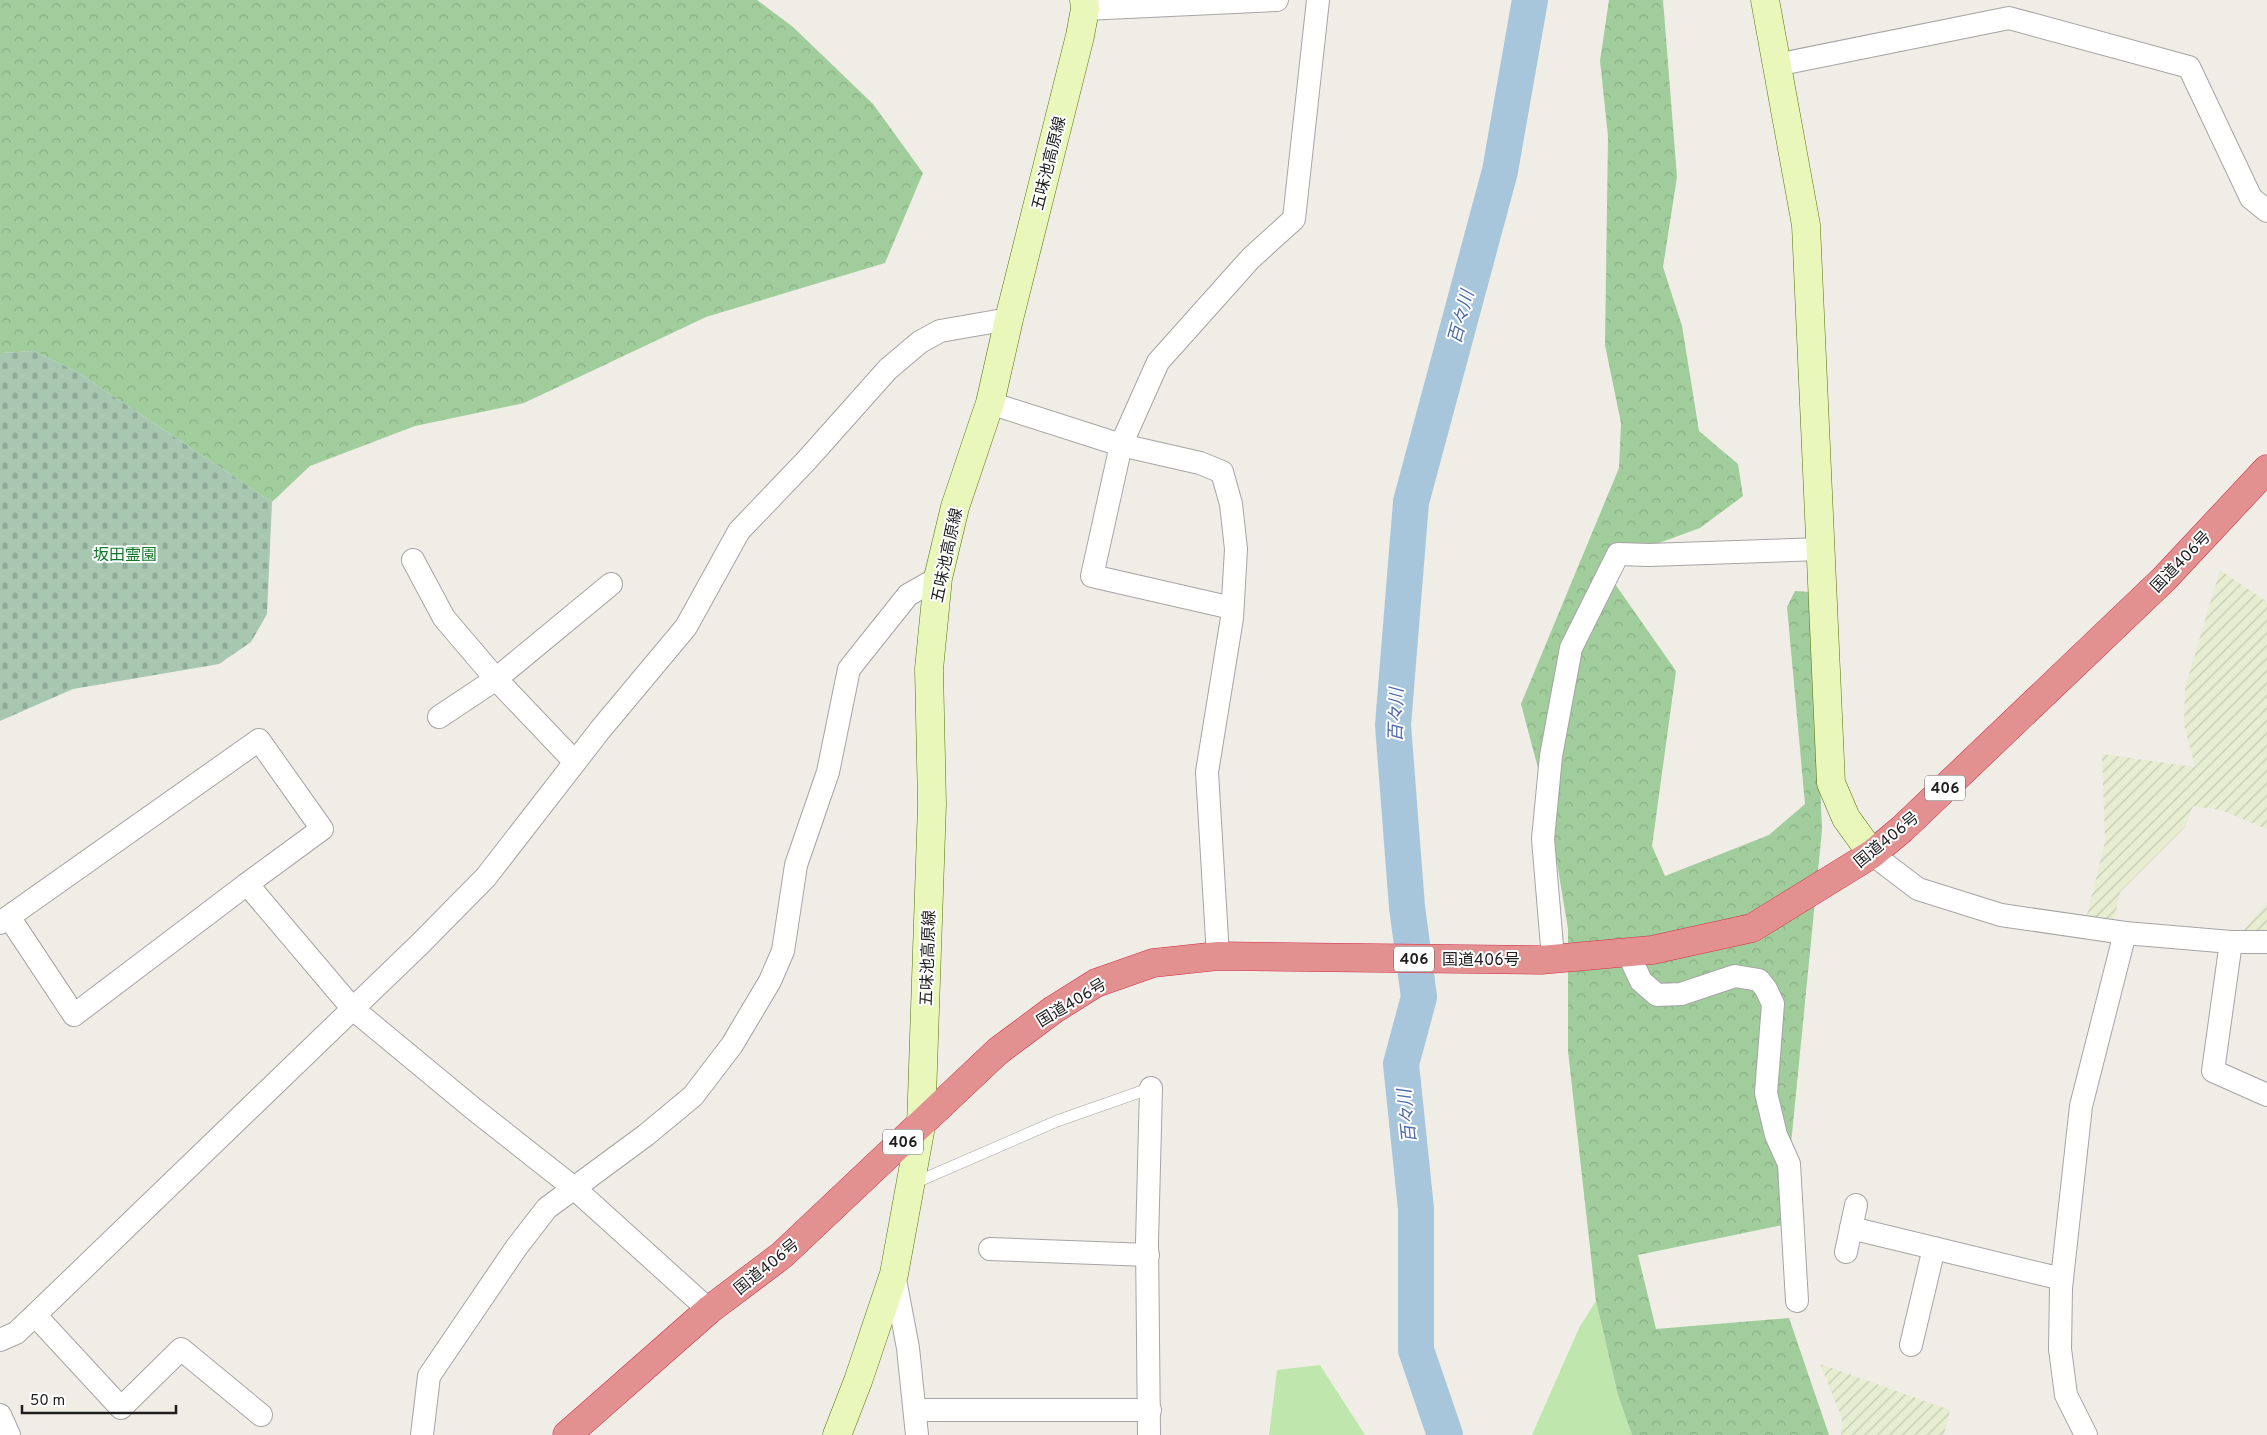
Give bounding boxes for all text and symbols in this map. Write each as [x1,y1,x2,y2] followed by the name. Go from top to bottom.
[1029,114,1071,212] street label: 五味池高原線
[1444,286,1481,346] water label: 百々川
[928,506,968,604] street label: 五味池高原線
[2147,527,2216,597] street label: 国道406号
[93,546,157,566] park label: 坂田霊園
[1386,686,1410,742] water label: 百々川
[1925,776,1965,800] road number: 406
[1851,808,1924,873] street label: 国道406号
[917,910,941,1006] street label: 五味池高原線
[1394,946,1434,972] road number: 406
[1442,951,1520,971] street label: 国道406号
[1034,975,1111,1032] street label: 国道406号
[1394,1086,1423,1144] water label: 百々川
[883,1130,923,1154] road number: 406
[731,1235,804,1300] street label: 国道406号
[22,1382,176,1414] scale bar
[30,1392,65,1411] text: 50 m

